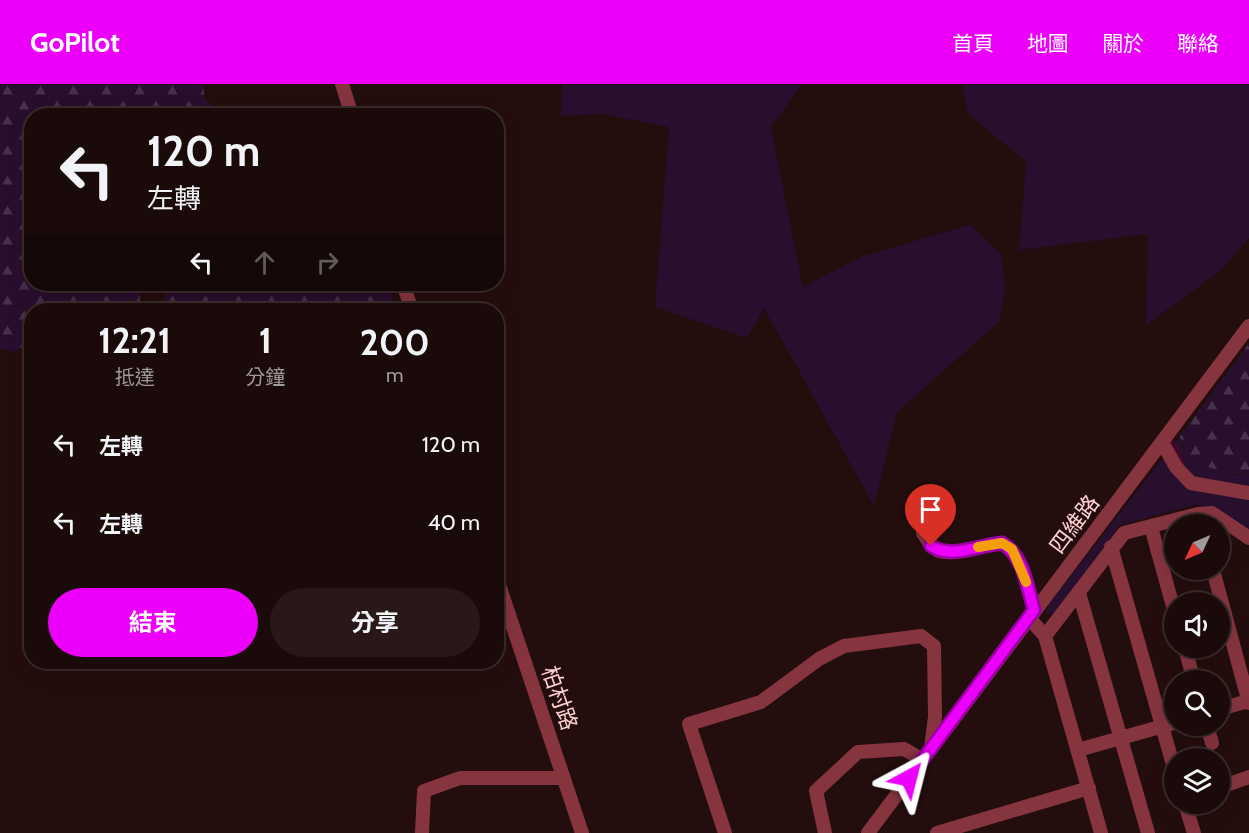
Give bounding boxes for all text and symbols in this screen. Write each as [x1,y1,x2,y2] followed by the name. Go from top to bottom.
[30,25,120,59] text: GoPilot
[952,31,994,56] text: 首頁
[1027,31,1069,56] text: 地圖
[1102,31,1144,56] text: 關於
[1177,31,1219,56] text: 聯絡
[147,125,260,177] text: 120 m
[48,132,126,210] icon: left
[147,182,201,215] text: 左轉
[185,246,218,279] icon: left
[248,246,281,279] icon: ahead
[311,246,344,279] icon: right
[98,318,171,362] text: 12:21
[259,318,272,362] text: 1
[360,320,430,364] text: 200
[386,363,403,387] text: m
[115,365,155,389] text: 抵達
[245,365,285,389] text: 分鐘
[48,428,81,461] icon: left
[422,431,480,458] text: 120 m
[99,433,143,460] text: 左轉
[905,484,956,546] pin
[1044,490,1105,559] street label: 四維路
[914,493,947,526] icon: arrive
[48,506,81,539] icon: left
[428,509,480,536] text: 40 m
[99,511,143,538] text: 左轉
[1164,514,1230,580] north arrow
[1164,514,1230,814] map controls
[48,588,258,657] button: 結束
[270,588,480,657] button: 分享
[1164,592,1230,658] button: sound
[536,663,583,734] street label: 柏村路
[1164,670,1230,736] button: search
[877,746,941,810] position arrow
[1164,748,1230,814] button: layers

